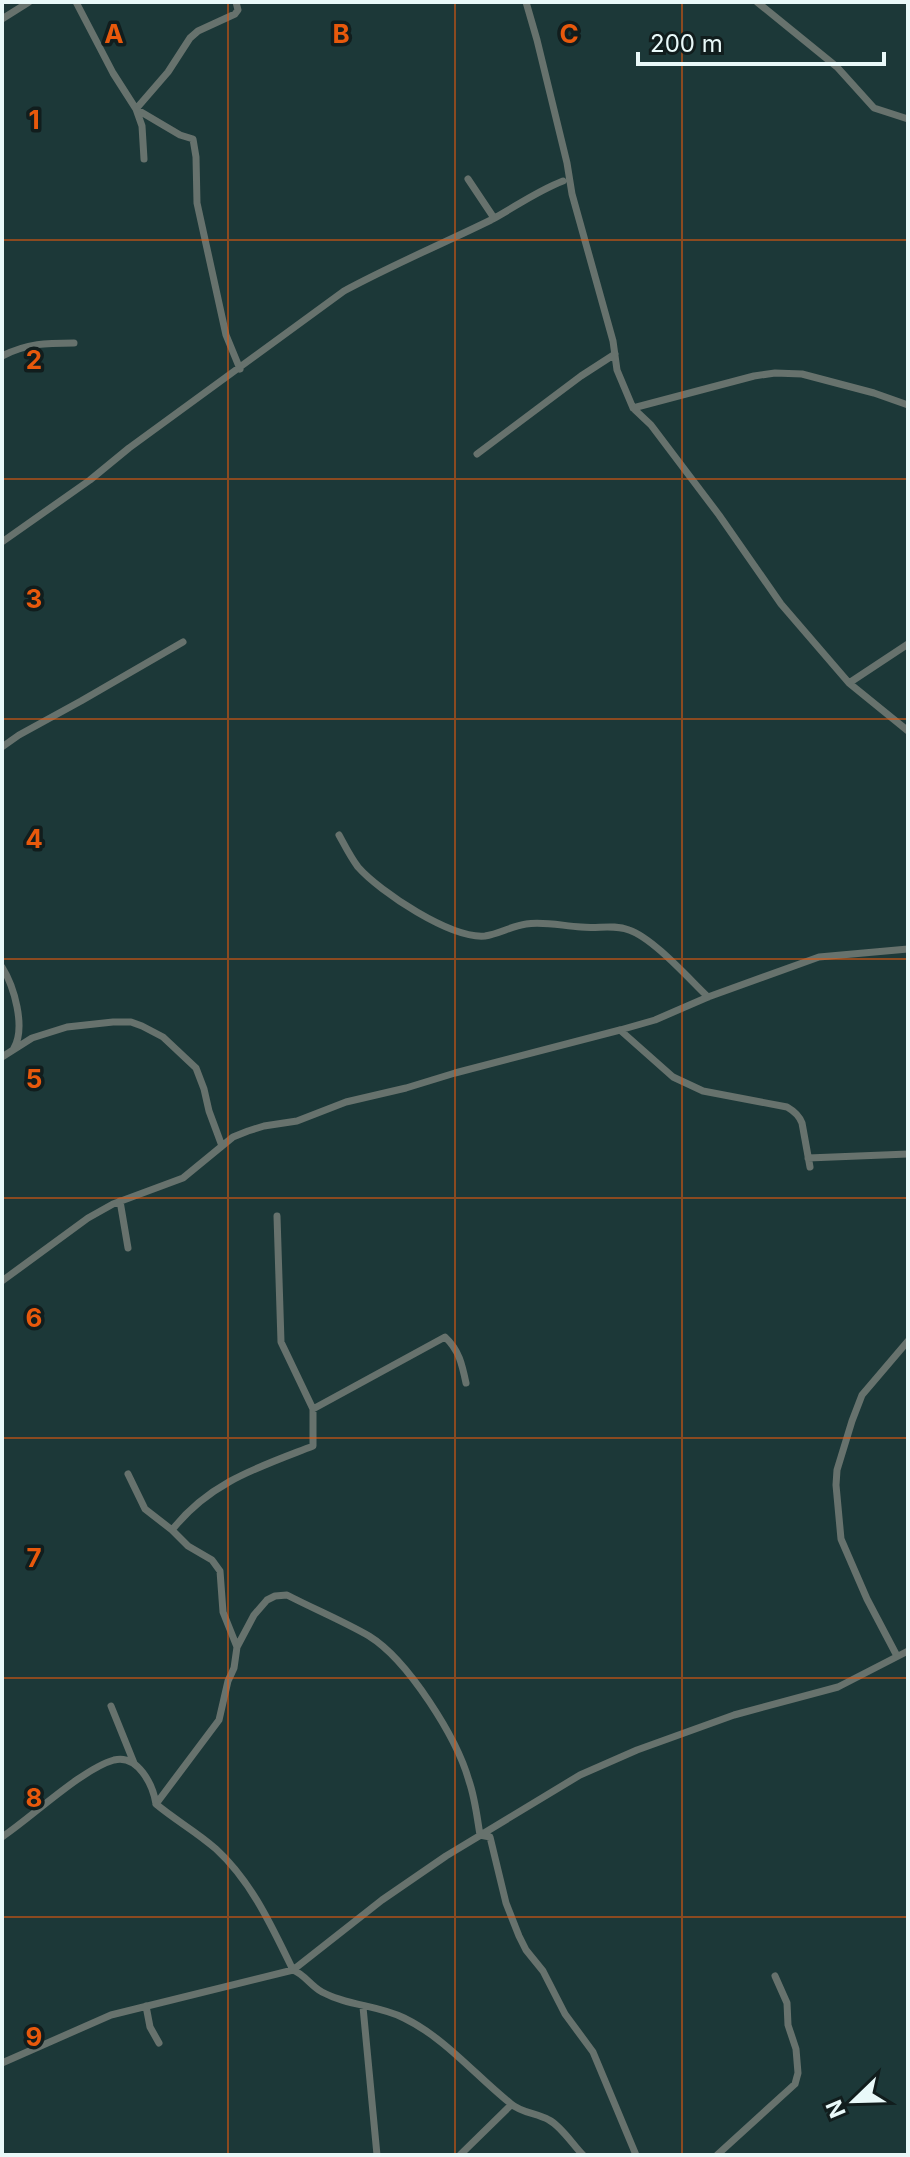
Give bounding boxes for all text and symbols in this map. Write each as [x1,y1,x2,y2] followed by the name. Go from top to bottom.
[638,16,884,66] scale bar
[104,18,124,49] text: A
[332,18,350,49] text: B
[559,18,579,49] text: C
[650,29,723,58] text: 200 m
[28,104,40,135] text: 1
[26,344,42,375] text: 2
[26,583,42,614] text: 3
[25,823,43,854] text: 4
[26,1063,42,1094] text: 5
[26,1302,42,1333] text: 6
[26,1542,42,1573] text: 7
[26,1782,42,1813] text: 8
[26,2021,42,2052] text: 9
[814,2061,894,2141] north arrow
[820,2096,851,2122] text: N

